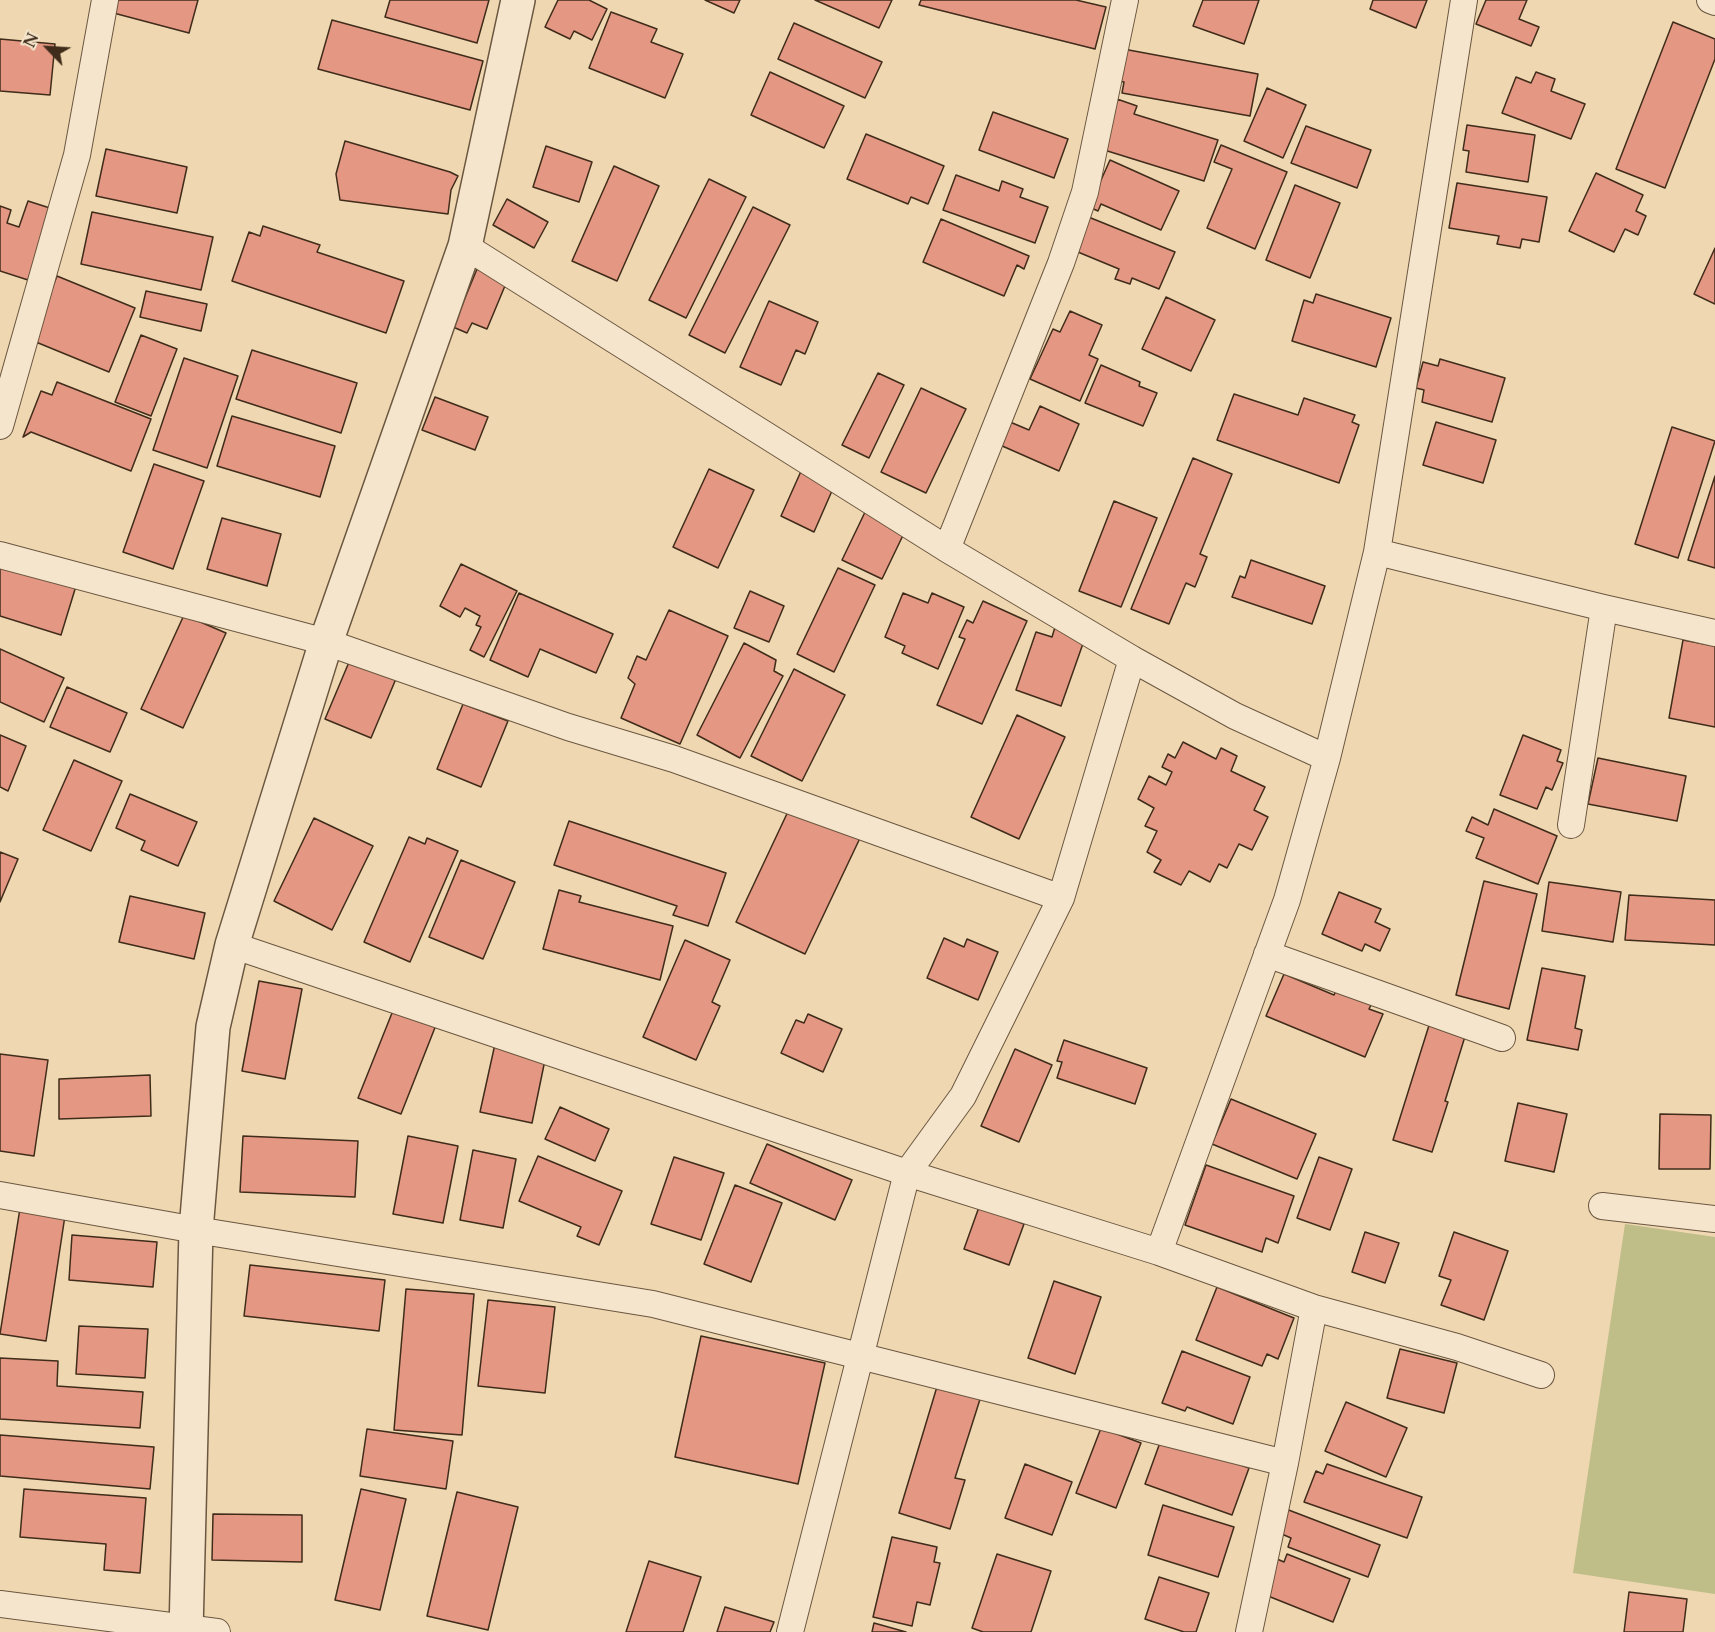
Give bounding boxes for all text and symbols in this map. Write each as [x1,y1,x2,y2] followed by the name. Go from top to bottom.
[18,18,78,78] north arrow
[19,29,45,51] text: N

